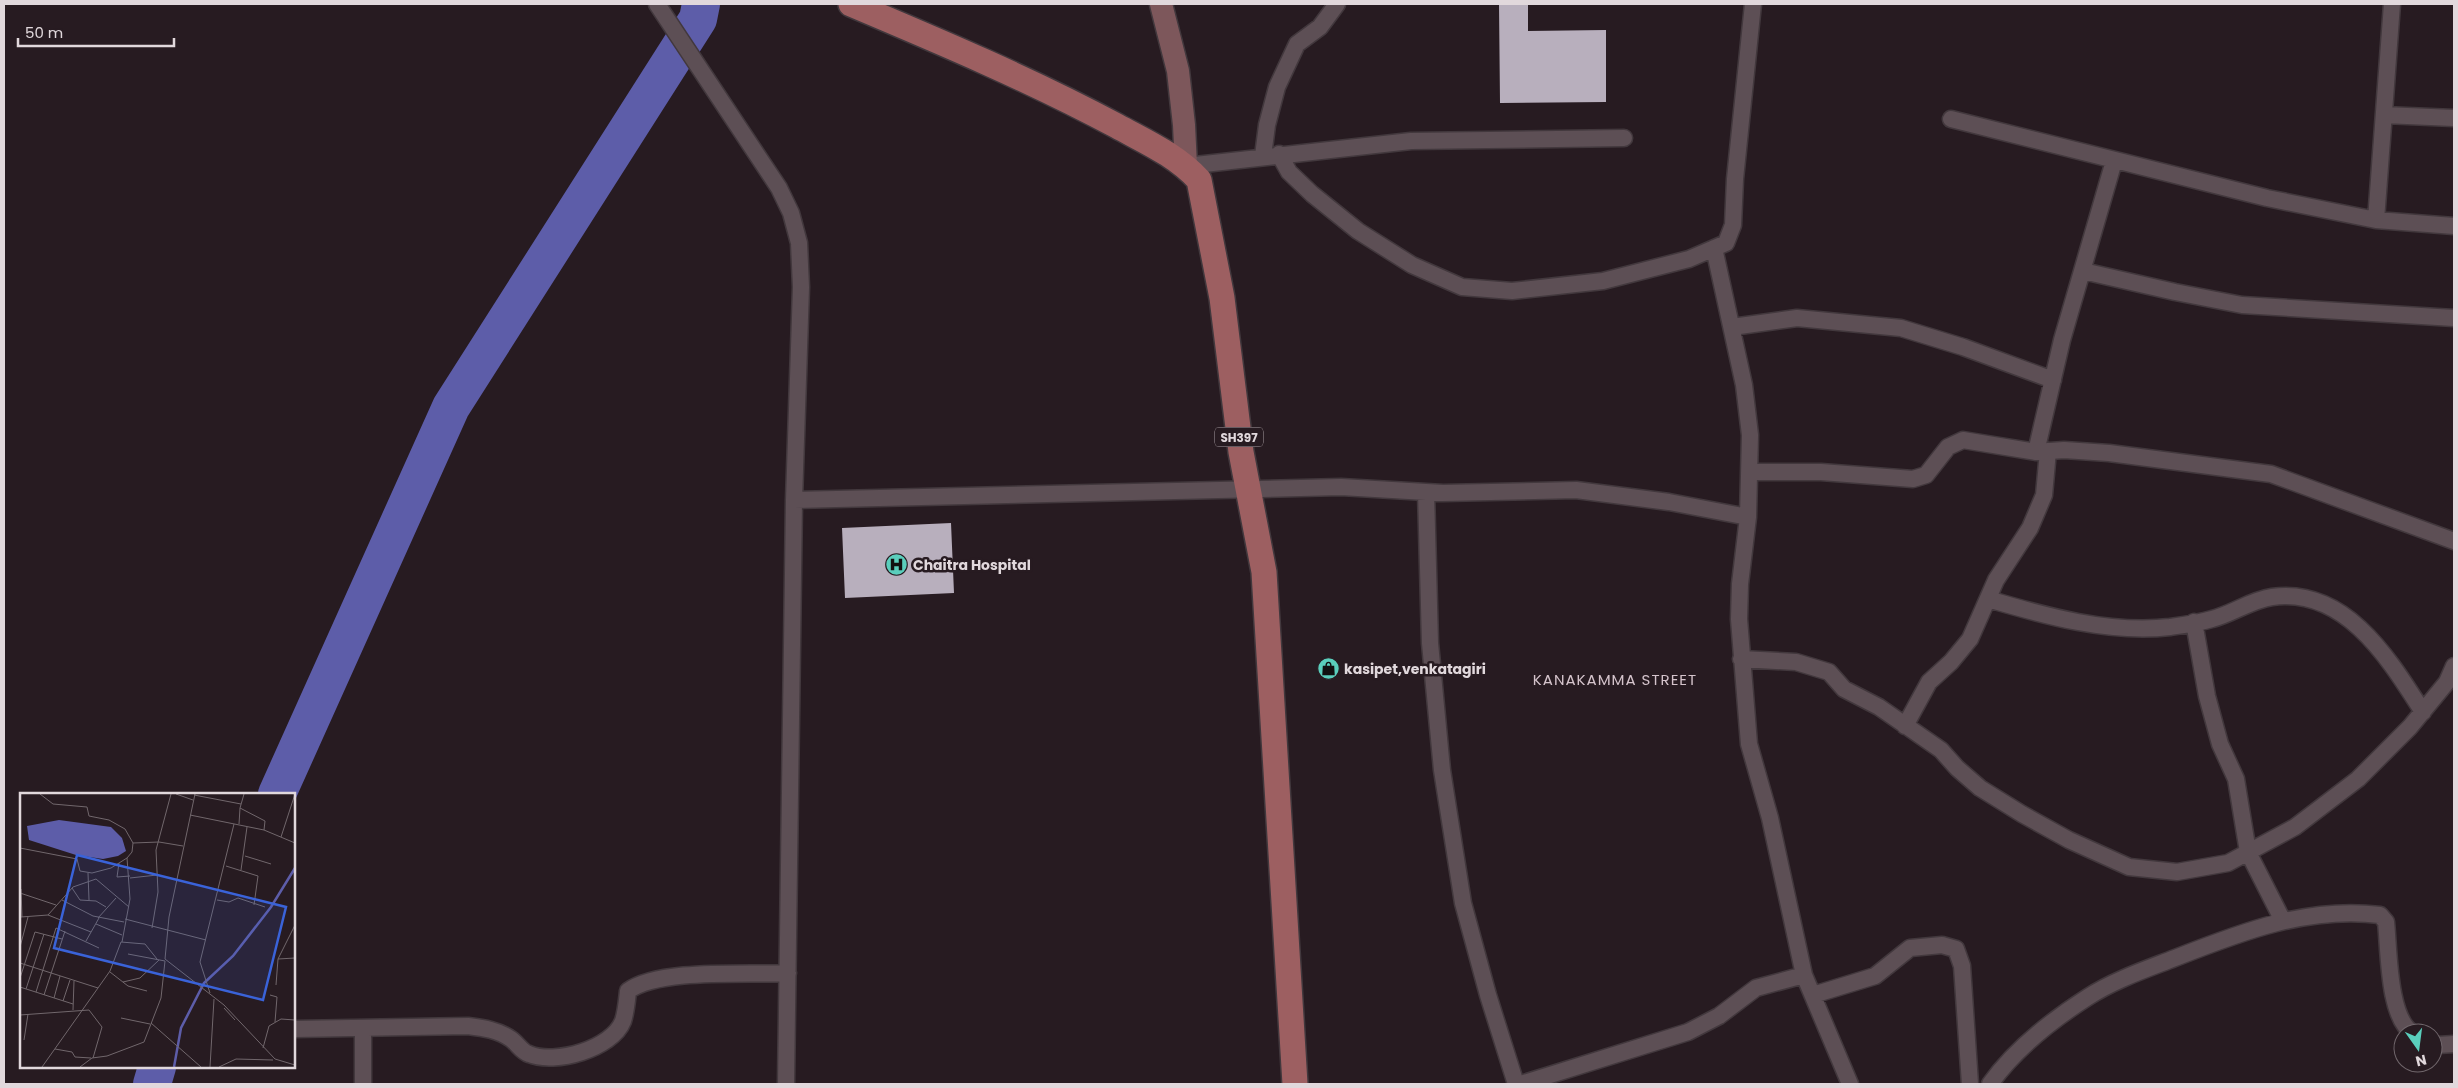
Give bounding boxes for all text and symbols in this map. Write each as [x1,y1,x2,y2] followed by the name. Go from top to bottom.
[18,15,174,47] scale bar
[25,22,63,43] text: 50 m
[1215,428,1263,447] road number: SH397
[885,553,909,577] hospital icon: Chaitra Hospital
[913,555,1031,575] place label: Chaitra Hospital
[1316,657,1340,681] shop icon: kasipet,venkatagiri
[1344,659,1486,679] place label: kasipet,venkatagiri
[1533,669,1697,690] district label: KANAKAMMA STREET
[20,793,295,1068] inset map
[2393,1023,2443,1073] north arrow
[2414,1050,2429,1072] text: N

